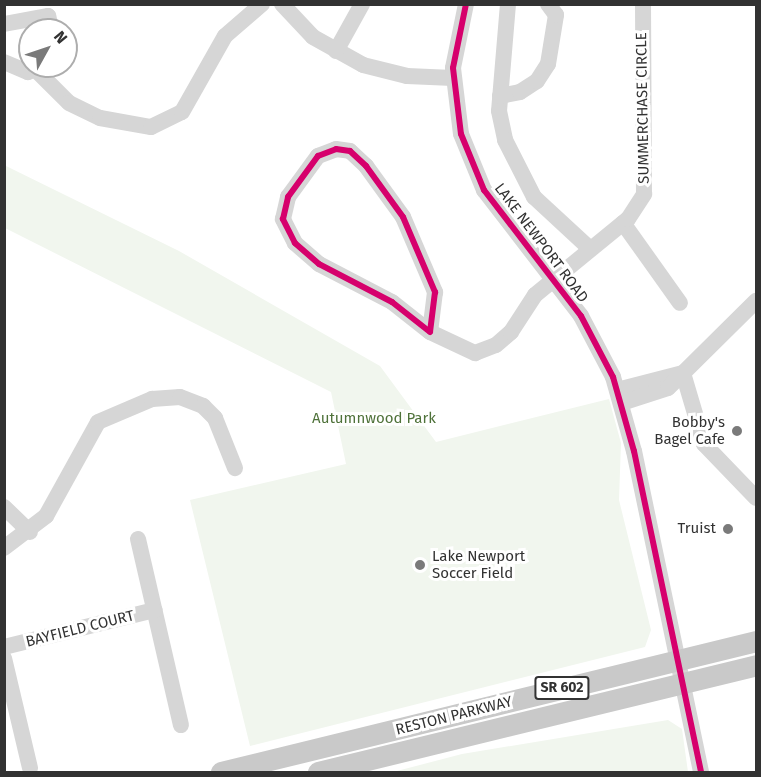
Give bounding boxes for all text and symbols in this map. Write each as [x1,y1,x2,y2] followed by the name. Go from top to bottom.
[18,18,78,78] north arrow
[50,27,71,48] text: N
[633,32,653,184] street label: SUMMERCHASE CIRCLE
[490,180,592,306] street label: LAKE NEWPORT ROAD
[312,410,436,428] park label: Autumnwood Park
[654,413,725,448] place label: Bobby's Bagel Cafe
[730,424,744,438] marker: Bobby's Bagel Cafe
[678,520,716,538] place label: Truist
[721,522,735,536] marker: Truist
[432,547,525,582] place label: Lake Newport Soccer Field
[413,558,427,572] marker: Lake Newport Soccer Field
[24,607,136,651] street label: BAYFIELD COURT
[534,677,590,699] road number: SR 602
[394,693,514,739] street label: RESTON PARKWAY

